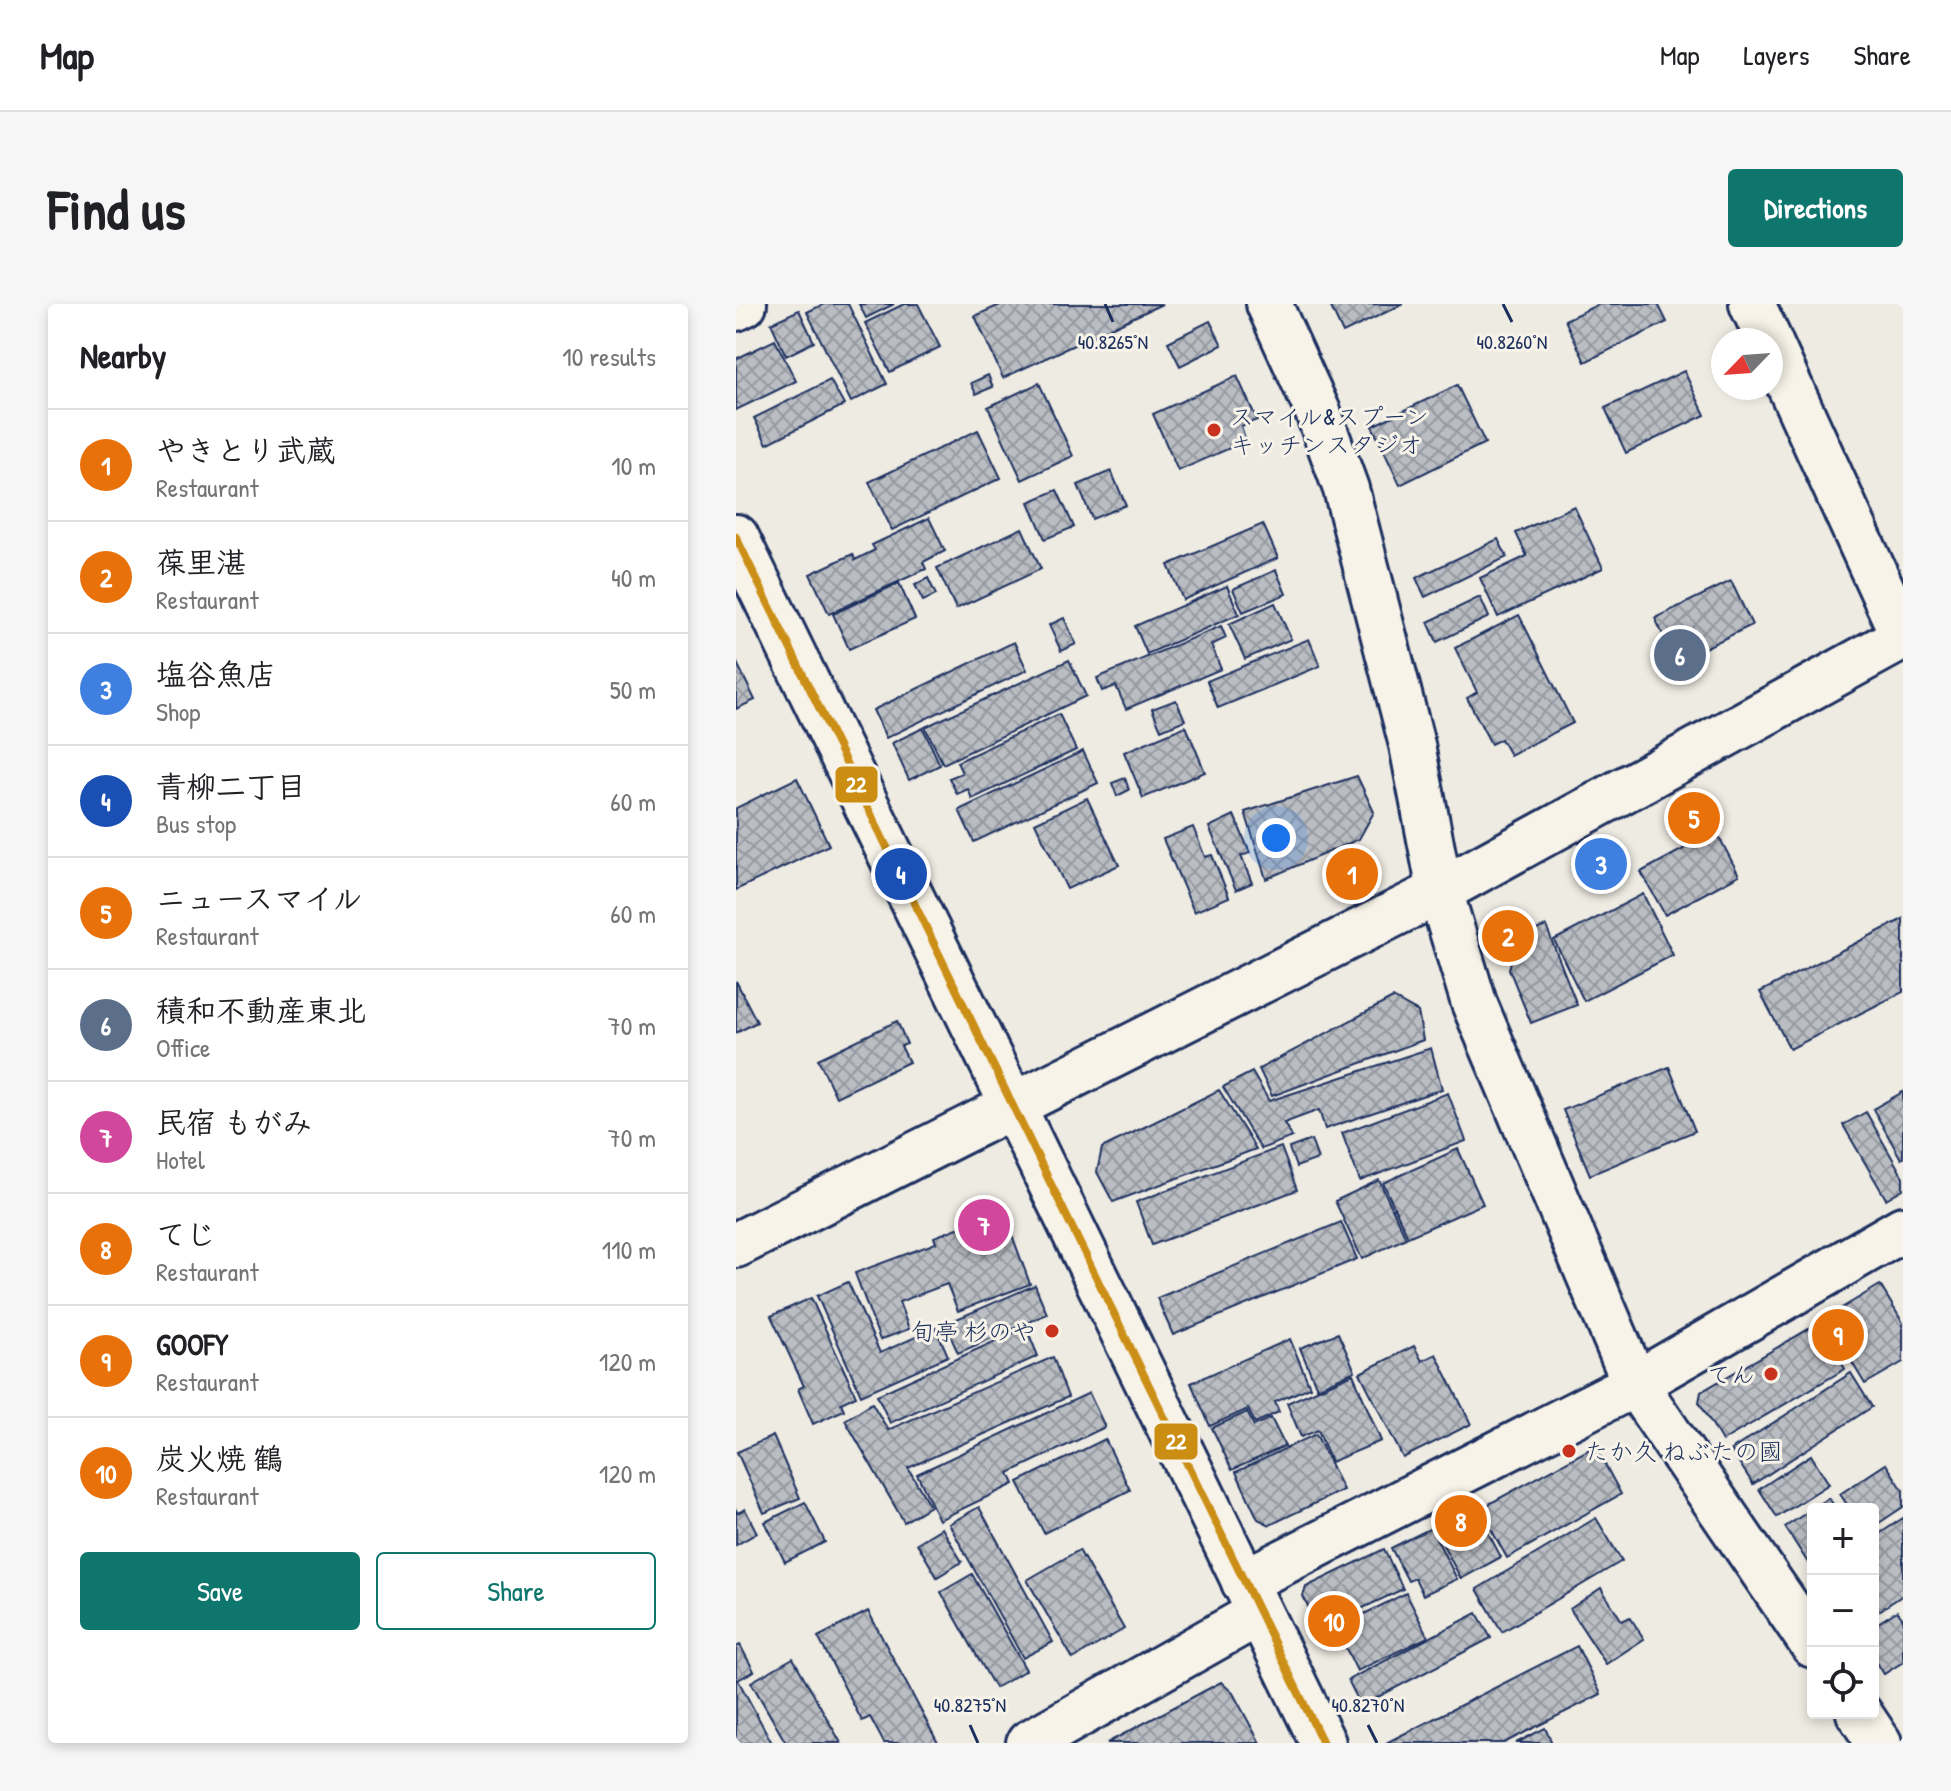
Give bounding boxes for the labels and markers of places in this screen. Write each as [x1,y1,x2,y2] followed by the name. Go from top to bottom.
[1230,400,1429,460] place label: スマイル&スプーン キッチンスタジオ
[1205,421,1223,439] marker: スマイル&スプーン キッチンスタジオ
[1654,625,1706,685] pin: 6
[1668,788,1720,848] pin: 5
[1575,834,1627,894] pin: 3
[875,844,927,904] pin: 4
[1326,844,1378,904] pin: 1
[1482,906,1534,966] pin: 2
[958,1195,1010,1255] pin: 7
[1812,1305,1864,1365] pin: 9
[910,1315,1036,1347] place label: 旬亭 杉のや
[1043,1322,1061,1340] marker: 旬亭 杉のや
[1707,1358,1755,1390] place label: てん
[1762,1365,1780,1383] marker: てん
[1585,1435,1783,1467] place label: たか久 ねぶたの國
[1560,1442,1578,1460] marker: たか久 ねぶたの國
[1435,1491,1487,1551] pin: 8
[1308,1591,1360,1651] pin: 10

